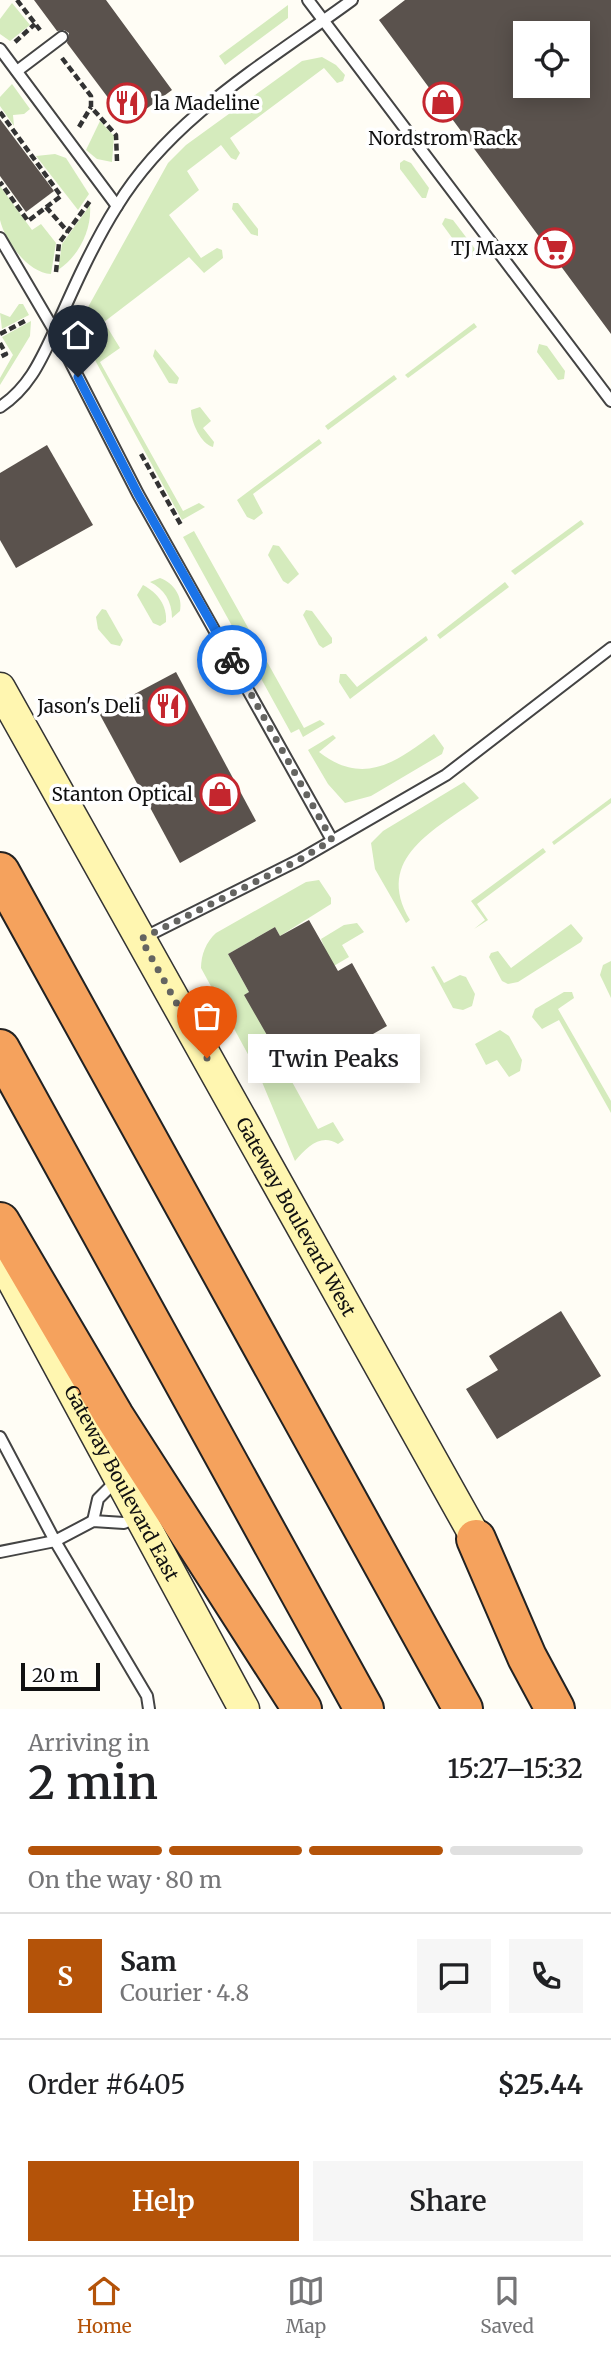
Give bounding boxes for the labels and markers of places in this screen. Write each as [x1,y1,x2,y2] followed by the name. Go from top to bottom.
[422,81,464,123] shop icon: Nordstrom Rack
[106,82,148,124] restaurant icon: la Madeline
[154,91,260,115] place label: la Madeline
[368,126,518,150] place label: Nordstrom Rack
[534,227,576,269] supermarket icon: TJ Maxx
[451,236,529,260] place label: TJ Maxx
[48,305,108,377] pin
[147,685,189,727] restaurant icon: Jason's Deli
[36,694,141,718] place label: Jason's Deli
[199,773,241,815] shop icon: Stanton Optical
[52,782,193,806] place label: Stanton Optical
[177,986,237,1058] pin
[249,1034,420,1082] callout: Twin Peaks

